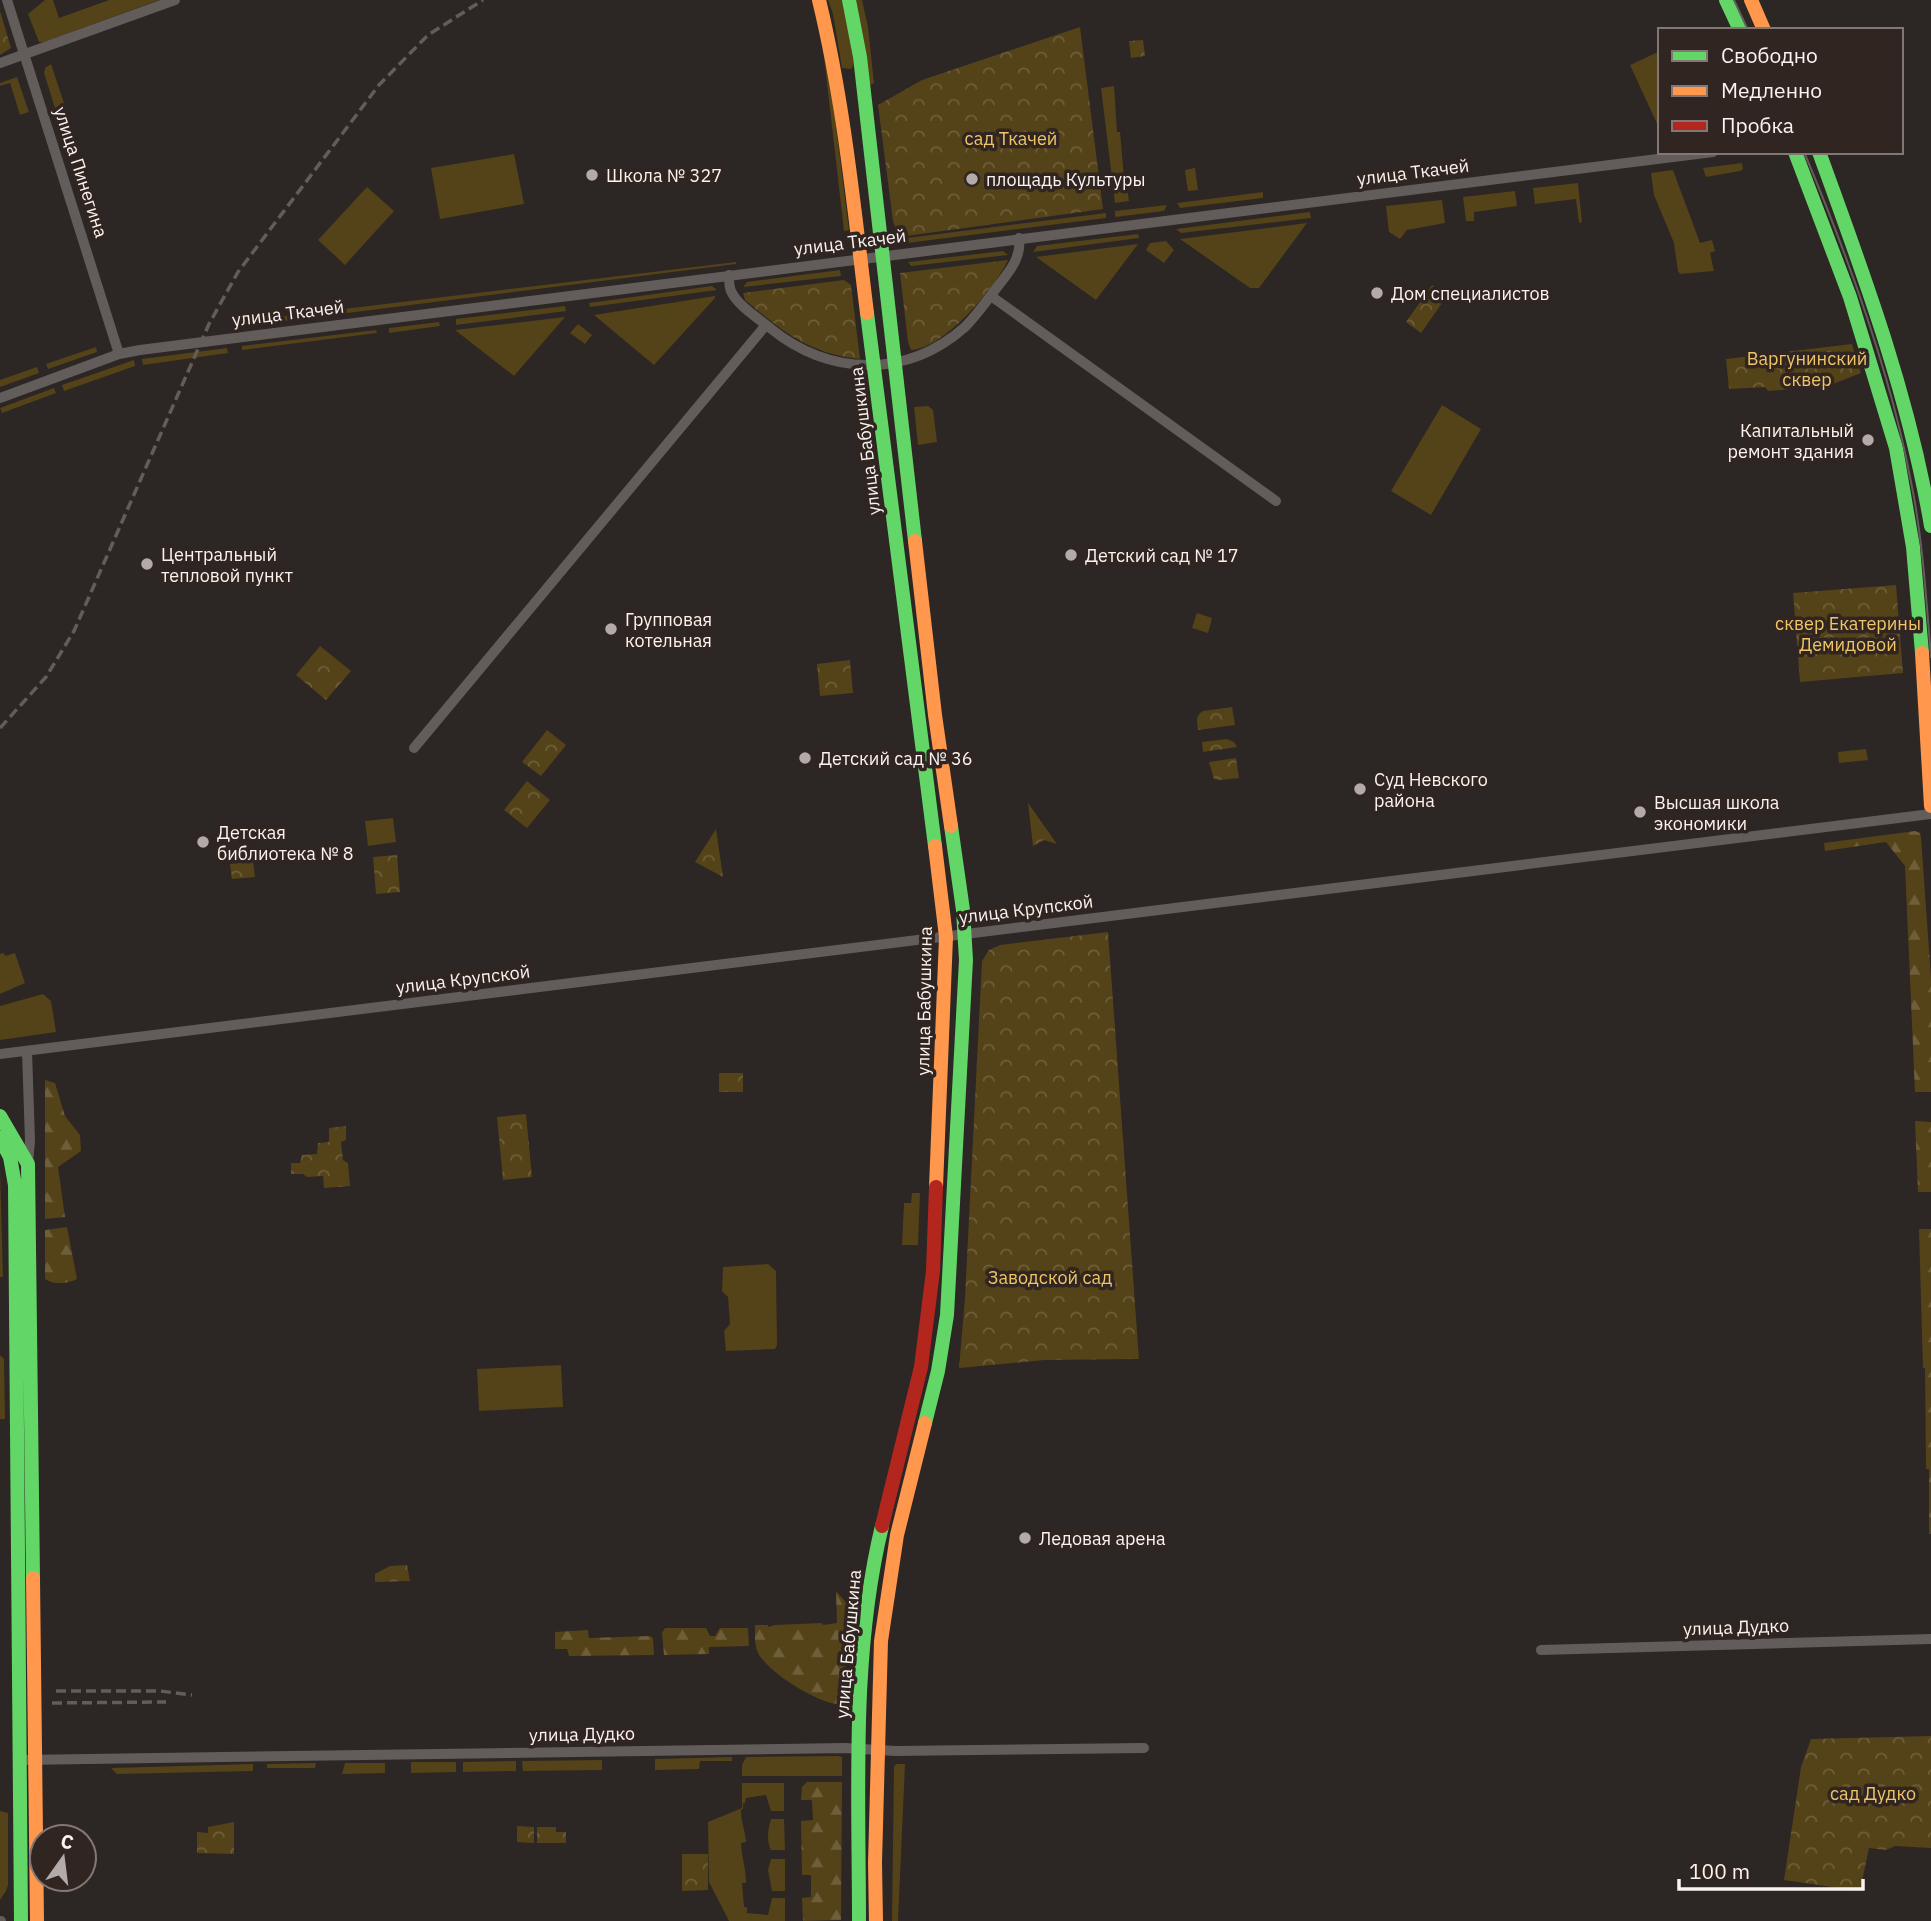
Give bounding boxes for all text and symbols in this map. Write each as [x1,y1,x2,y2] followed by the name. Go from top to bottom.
[1658,28,1903,154] legend
[1721,41,1818,69] text: Свободно
[1721,76,1822,104] text: Медленно
[49,104,113,241] street label: улица Пинегина
[1721,111,1794,139] text: Пробка
[965,127,1057,150] park label: сад Ткачей
[1356,154,1470,190] street label: улица Ткачей
[606,164,722,187] place label: Школа № 327
[584,167,600,183] marker: Школа № 327
[986,168,1146,191] place label: площадь Культуры
[964,171,980,187] marker: площадь Культуры
[793,224,907,260] street label: улица Ткачей
[1391,282,1550,305] place label: Дом специалистов
[1369,285,1385,301] marker: Дом специалистов
[231,295,345,331] street label: улица Ткачей
[1747,347,1867,391] park label: Варгунинский сквер
[844,365,886,517] street label: улица Бабушкина
[1728,419,1854,463] place label: Капитальный ремонт здания
[1860,432,1876,448] marker: Капитальный ремонт здания
[161,543,293,587] place label: Центральный тепловой пункт
[1085,544,1239,567] place label: Детский сад № 17
[1063,547,1079,563] marker: Детский сад № 17
[139,556,155,572] marker: Центральный тепловой пункт
[625,608,712,652] place label: Групповая котельная
[1775,612,1921,656] park label: сквер Екатерины Демидовой
[603,621,619,637] marker: Групповая котельная
[819,747,973,770] place label: Детский сад № 36
[797,750,813,766] marker: Детский сад № 36
[1374,768,1488,812] place label: Суд Невского района
[1352,781,1368,797] marker: Суд Невского района
[1654,791,1780,835] place label: Высшая школа экономики
[1632,804,1648,820] marker: Высшая школа экономики
[217,821,354,865] place label: Детская библиотека № 8
[195,834,211,850] marker: Детская библиотека № 8
[958,889,1094,929] street label: улица Крупской
[911,926,937,1076] street label: улица Бабушкина
[395,959,531,999] street label: улица Крупской
[988,1266,1113,1289] park label: Заводской сад
[1039,1527,1166,1550] place label: Ледовая арена
[1017,1530,1033,1546] marker: Ледовая арена
[830,1568,866,1719] street label: улица Бабушкина
[1683,1614,1789,1640] street label: улица Дудко
[529,1722,635,1746] street label: улица Дудко
[1830,1782,1916,1805] park label: сад Дудко
[28,1823,98,1893] north arrow
[58,1828,76,1855] text: С
[1679,1848,1863,1892] scale bar
[1689,1857,1750,1885] text: 100 m

